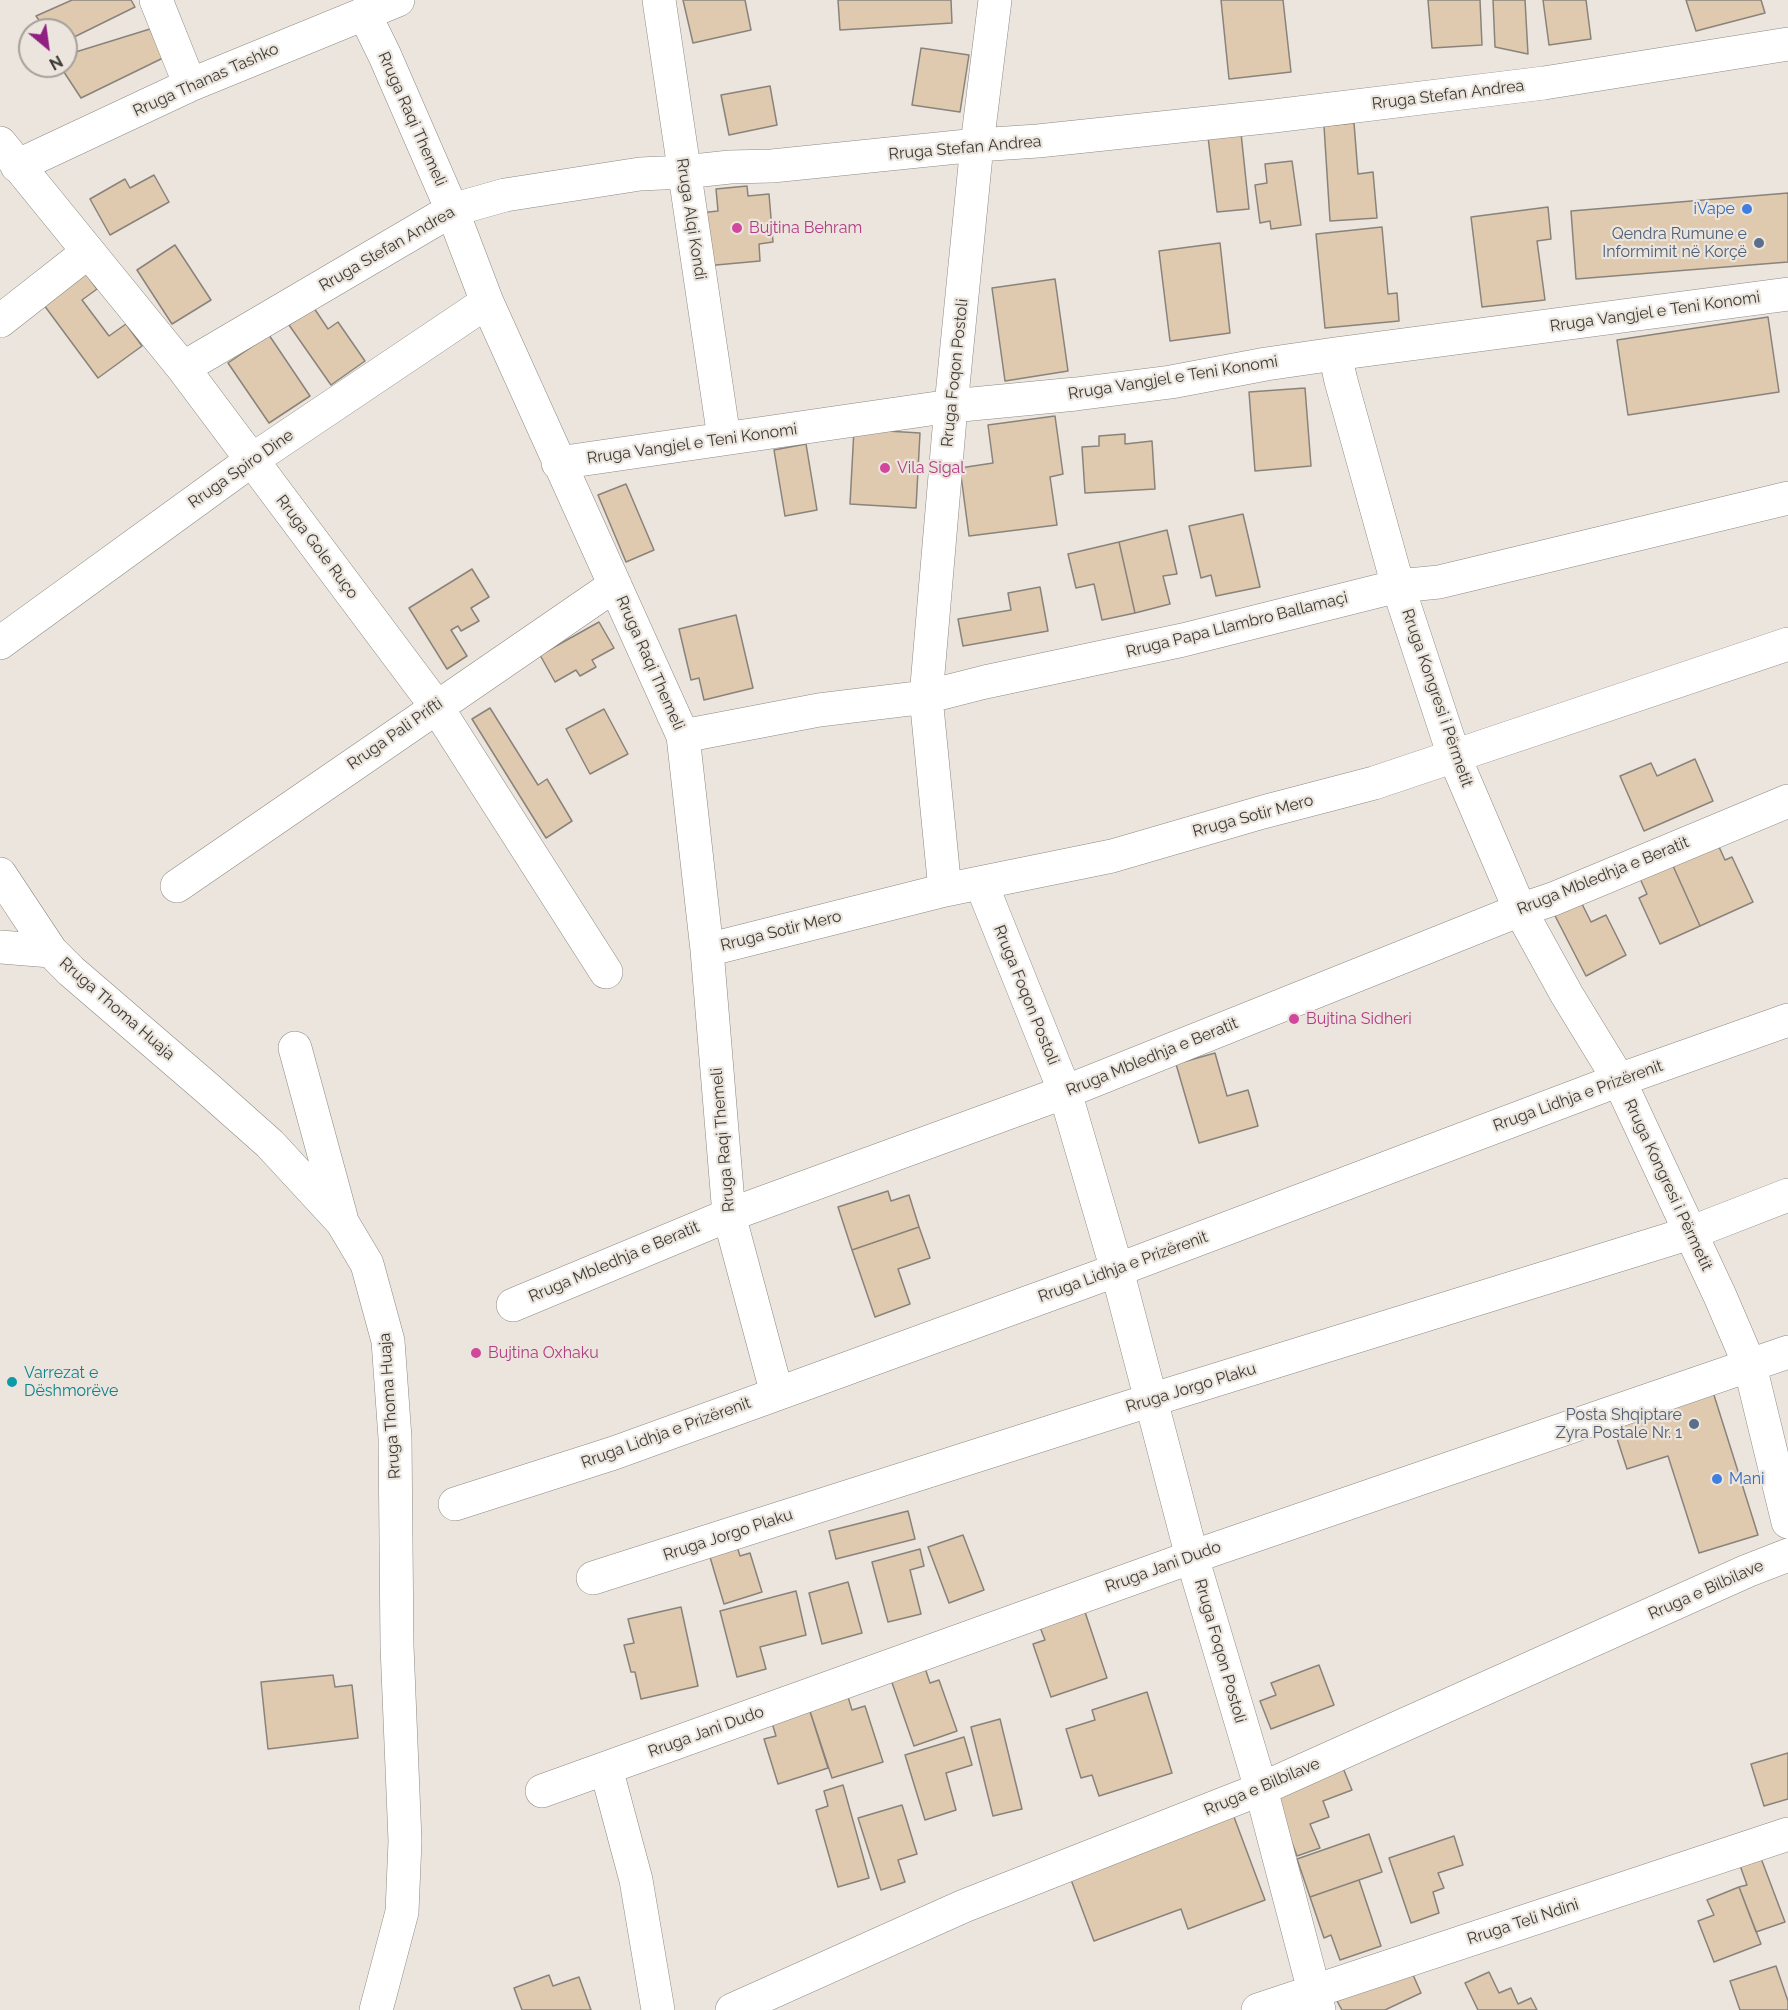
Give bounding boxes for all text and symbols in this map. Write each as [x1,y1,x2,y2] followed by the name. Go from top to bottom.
[18,18,78,78] north arrow
[130,39,282,121] street label: Rruga Thanas Tashko
[374,49,450,189] street label: Rruga Raqi Themeli
[46,51,66,74] text: N
[1371,76,1525,114] street label: Rruga Stefan Andrea
[888,132,1042,164] street label: Rruga Stefan Andrea
[672,157,710,281] street label: Rruga Alqi Kondi
[1693,199,1735,219] place label: iVape
[316,202,458,296] street label: Rruga Stefan Andrea
[1740,202,1754,216] marker: iVape
[749,218,862,238] place label: Bujtina Behram
[730,221,744,235] marker: Bujtina Behram
[1602,224,1747,262] place label: Qendra Rumune e Informimit në Korçë
[1752,236,1766,250] marker: Qendra Rumune e Informimit në Korçë
[1549,288,1761,336] street label: Rruga Vangjel e Teni Konomi
[938,298,972,448] street label: Rruga Foqon Postoli
[1067,352,1279,404] street label: Rruga Vangjel e Teni Konomi
[586,420,798,468] street label: Rruga Vangjel e Teni Konomi
[185,426,297,512] street label: Rruga Spiro Dine
[897,458,965,478] place label: Vila Sigal
[878,461,892,475] marker: Vila Sigal
[272,491,362,603] street label: Rruga Gole Ruço
[1124,588,1350,662] street label: Rruga Papa Llambro Ballamaçi
[612,593,688,733] street label: Rruga Raqi Themeli
[1397,606,1477,790] street label: Rruga Kongresi i Përmetit
[344,694,446,774] street label: Rruga Pali Prifti
[1191,791,1315,841] street label: Rruga Sotir Mero
[1514,833,1692,919] street label: Rruga Mbledhja e Beratit
[719,907,843,955] street label: Rruga Sotir Mero
[989,922,1063,1068] street label: Rruga Foqon Postoli
[55,954,179,1064] street label: Rruga Thoma Huaja
[1306,1009,1412,1029] place label: Bujtina Sidheri
[1287,1012,1301,1026] marker: Bujtina Sidheri
[1063,1014,1241,1100] street label: Rruga Mbledhja e Beratit
[1491,1056,1665,1136] street label: Rruga Lidhja e Prizërenit
[707,1067,739,1213] street label: Rruga Raqi Themeli
[1620,1096,1716,1274] street label: Rruga Kongresi i Përmetit
[526,1217,702,1307] street label: Rruga Mbledhja e Beratit
[1036,1227,1210,1307] street label: Rruga Lidhja e Prizërenit
[375,1332,405,1480] street label: Rruga Thoma Huaja
[488,1343,599,1363] place label: Bujtina Oxhaku
[469,1346,483,1360] marker: Bujtina Oxhaku
[1124,1359,1258,1417] street label: Rruga Jorgo Plaku
[24,1363,118,1401] place label: Varrezat e Dëshmorëve
[5,1375,19,1389] marker: Varrezat e Dëshmorëve
[579,1393,753,1473] street label: Rruga Lidhja e Prizërenit
[1556,1405,1682,1443] place label: Posta Shqiptare Zyra Postale Nr. 1
[1687,1417,1701,1431] marker: Posta Shqiptare Zyra Postale Nr. 1
[1729,1469,1764,1489] place label: Mani
[1710,1472,1724,1486] marker: Mani
[661,1505,795,1565] street label: Rruga Jorgo Plaku
[1103,1537,1223,1597] street label: Rruga Jani Dudo
[1645,1556,1767,1624] street label: Rruga e Bilbilave
[1190,1577,1250,1725] street label: Rruga Foqon Postoli
[646,1702,766,1762] street label: Rruga Jani Dudo
[1201,1754,1323,1820] street label: Rruga e Bilbilave
[1465,1895,1581,1949] street label: Rruga Teli Ndini

